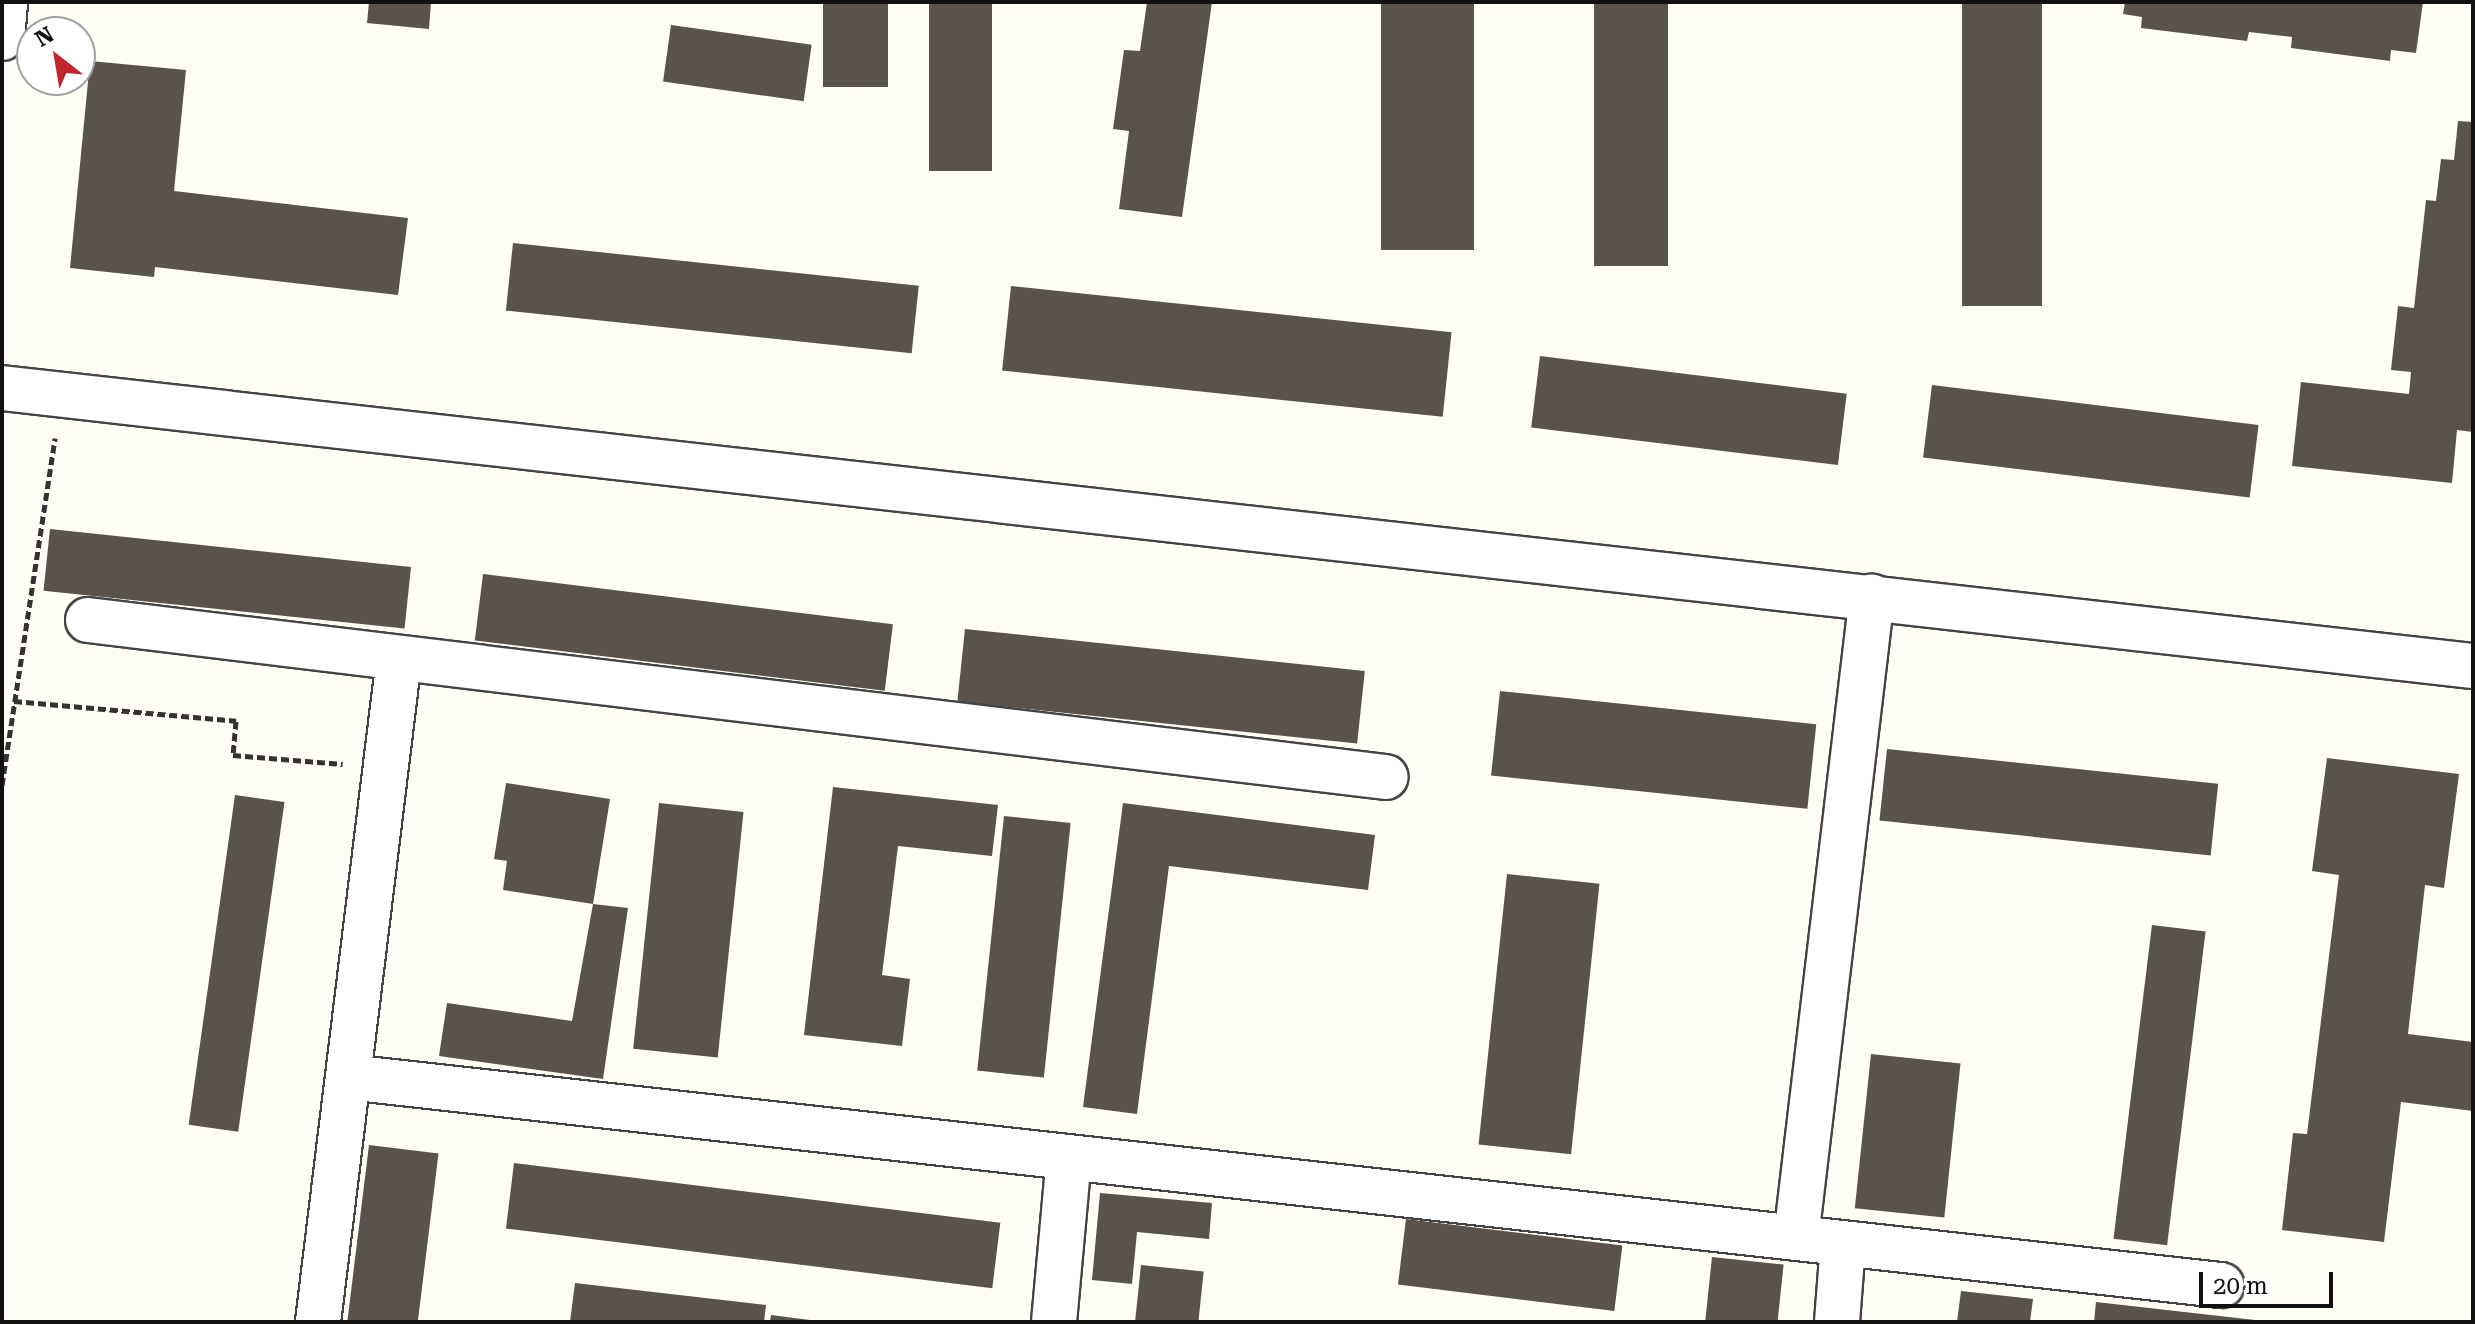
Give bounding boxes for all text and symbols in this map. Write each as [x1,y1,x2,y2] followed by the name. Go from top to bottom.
[16,16,96,96] north arrow
[31,22,58,52] text: N
[2203,1256,2337,1306] scale bar
[2213,1272,2268,1300] text: 20 m

